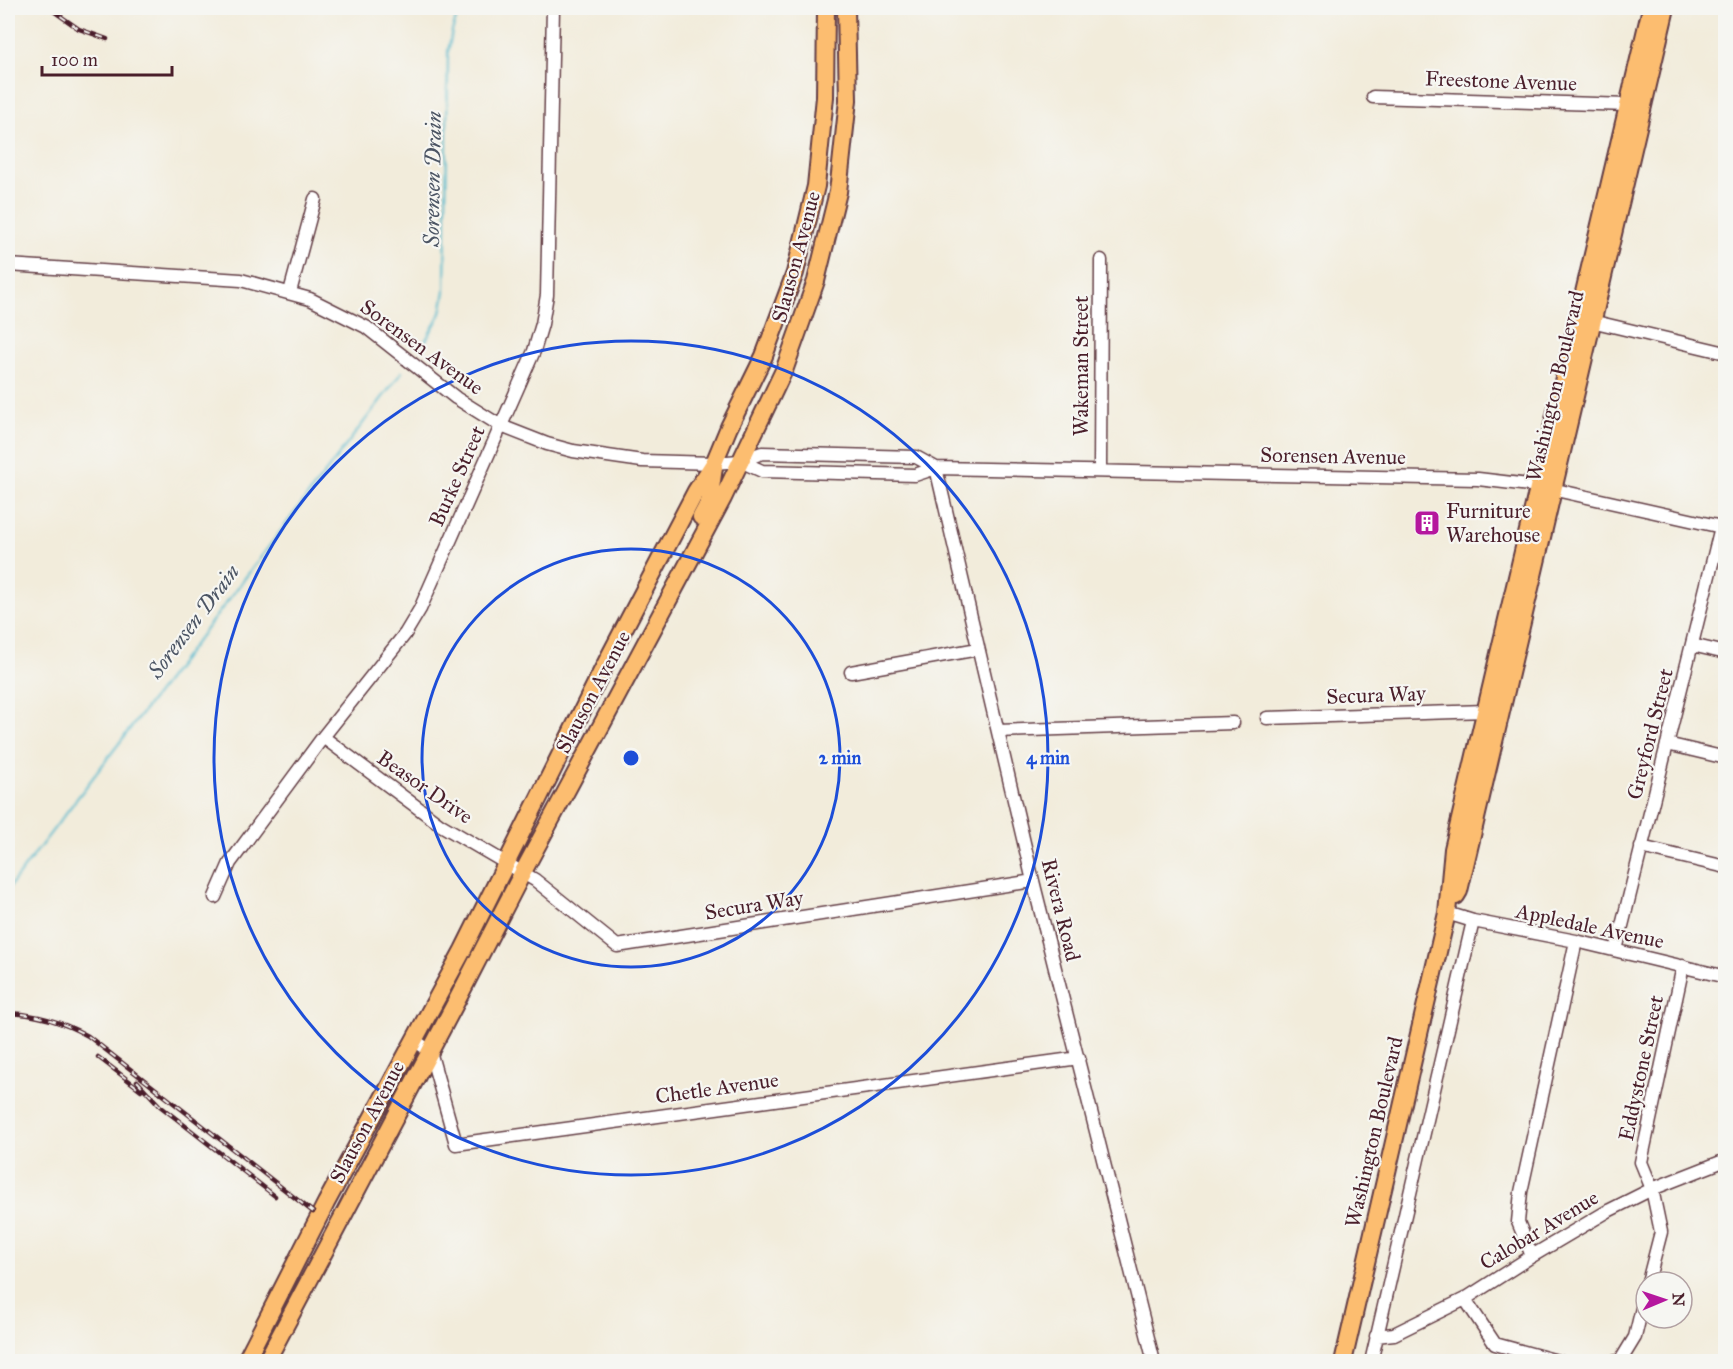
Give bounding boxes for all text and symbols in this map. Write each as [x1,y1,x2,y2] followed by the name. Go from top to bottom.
[42,39,172,77] scale bar
[51,49,98,71] text: 100 m
[1425,65,1578,97] street label: Freestone Avenue
[418,110,447,248] water label: Sorensen Drain
[766,188,826,326] street label: Slauson Avenue
[1520,287,1590,484] street label: Washington Boulevard
[355,294,489,401] street label: Sorensen Avenue
[1068,295,1094,436] street label: Wakeman Street
[423,421,491,531] street label: Burke Street
[1260,442,1406,470] street label: Sorensen Avenue
[1446,498,1540,548] place label: Furniture Warehouse
[1412,508,1442,538] building icon: Furniture Warehouse
[141,558,245,685] water label: Sorensen Drain
[550,626,636,758] street label: Slauson Avenue
[1621,665,1679,802] street label: Greyford Street
[1326,680,1427,710] street label: Secura Way
[372,745,478,830] street label: Beasor Drive
[819,747,862,769] text: 2 min
[1026,747,1070,770] text: 4 min
[621,748,641,768] centre of rings
[1036,856,1086,964] street label: Rivera Road
[703,884,806,926] street label: Secura Way
[1513,897,1667,954] street label: Appledale Avenue
[1613,992,1669,1143] street label: Eddystone Street
[1339,1033,1409,1230] street label: Washington Boulevard
[324,1056,410,1188] street label: Slauson Avenue
[654,1066,780,1110] street label: Chetle Avenue
[1475,1184,1603,1276] street label: Calobar Avenue
[1634,1270,1694,1330] north arrow
[1669,1292,1688,1307] text: N

